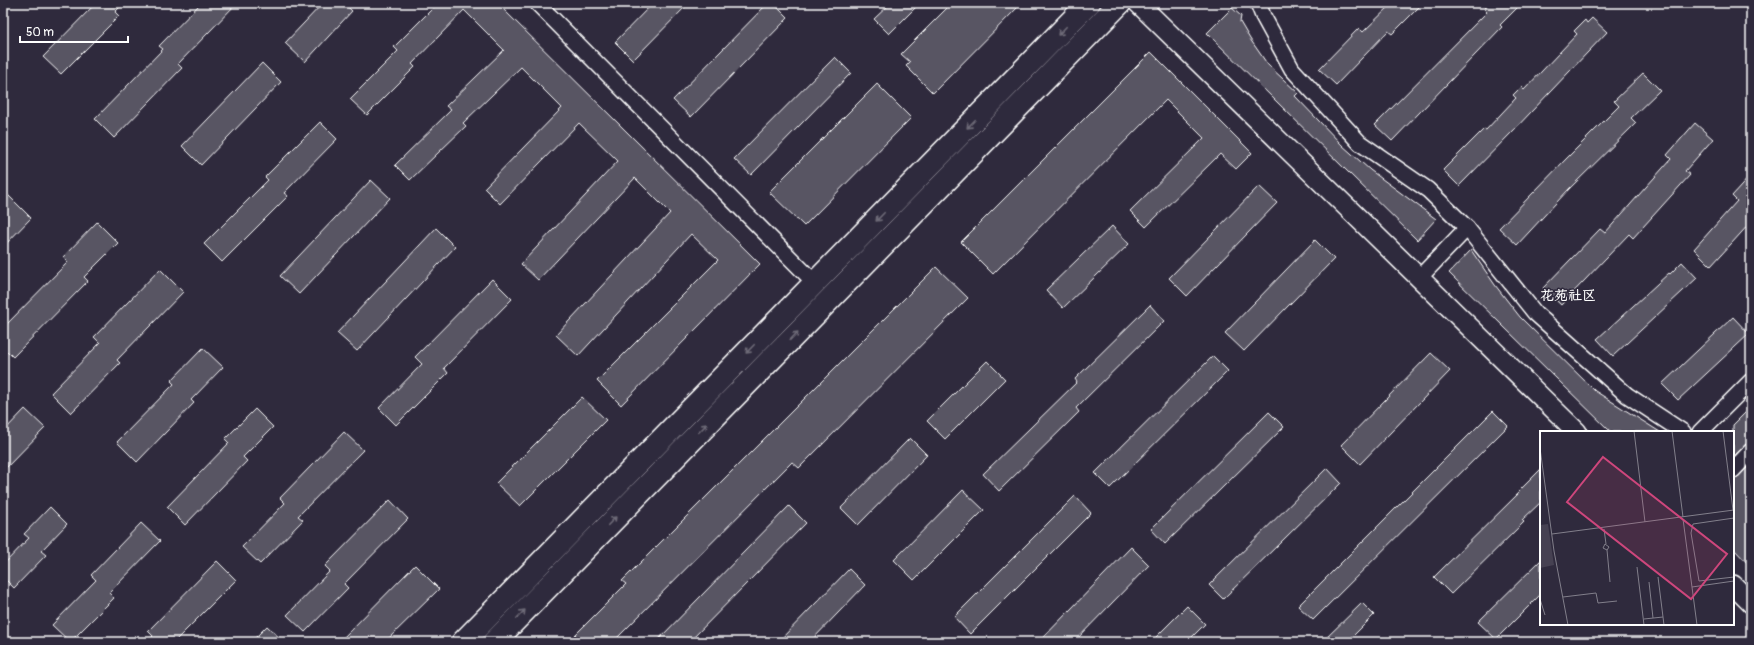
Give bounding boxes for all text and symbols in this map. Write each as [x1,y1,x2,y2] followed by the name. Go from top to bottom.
[20,18,128,44] scale bar
[26,25,54,40] text: 50 m
[1057,26,1067,36] one-way arrow
[966,119,976,129] one-way arrow
[875,212,885,222] one-way arrow
[1540,287,1596,304] district label: 花苑社区
[789,331,799,341] one-way arrow
[745,344,755,354] one-way arrow
[698,423,708,433] one-way arrow
[1540,431,1734,625] inset map
[607,516,617,526] one-way arrow
[516,609,526,619] one-way arrow

